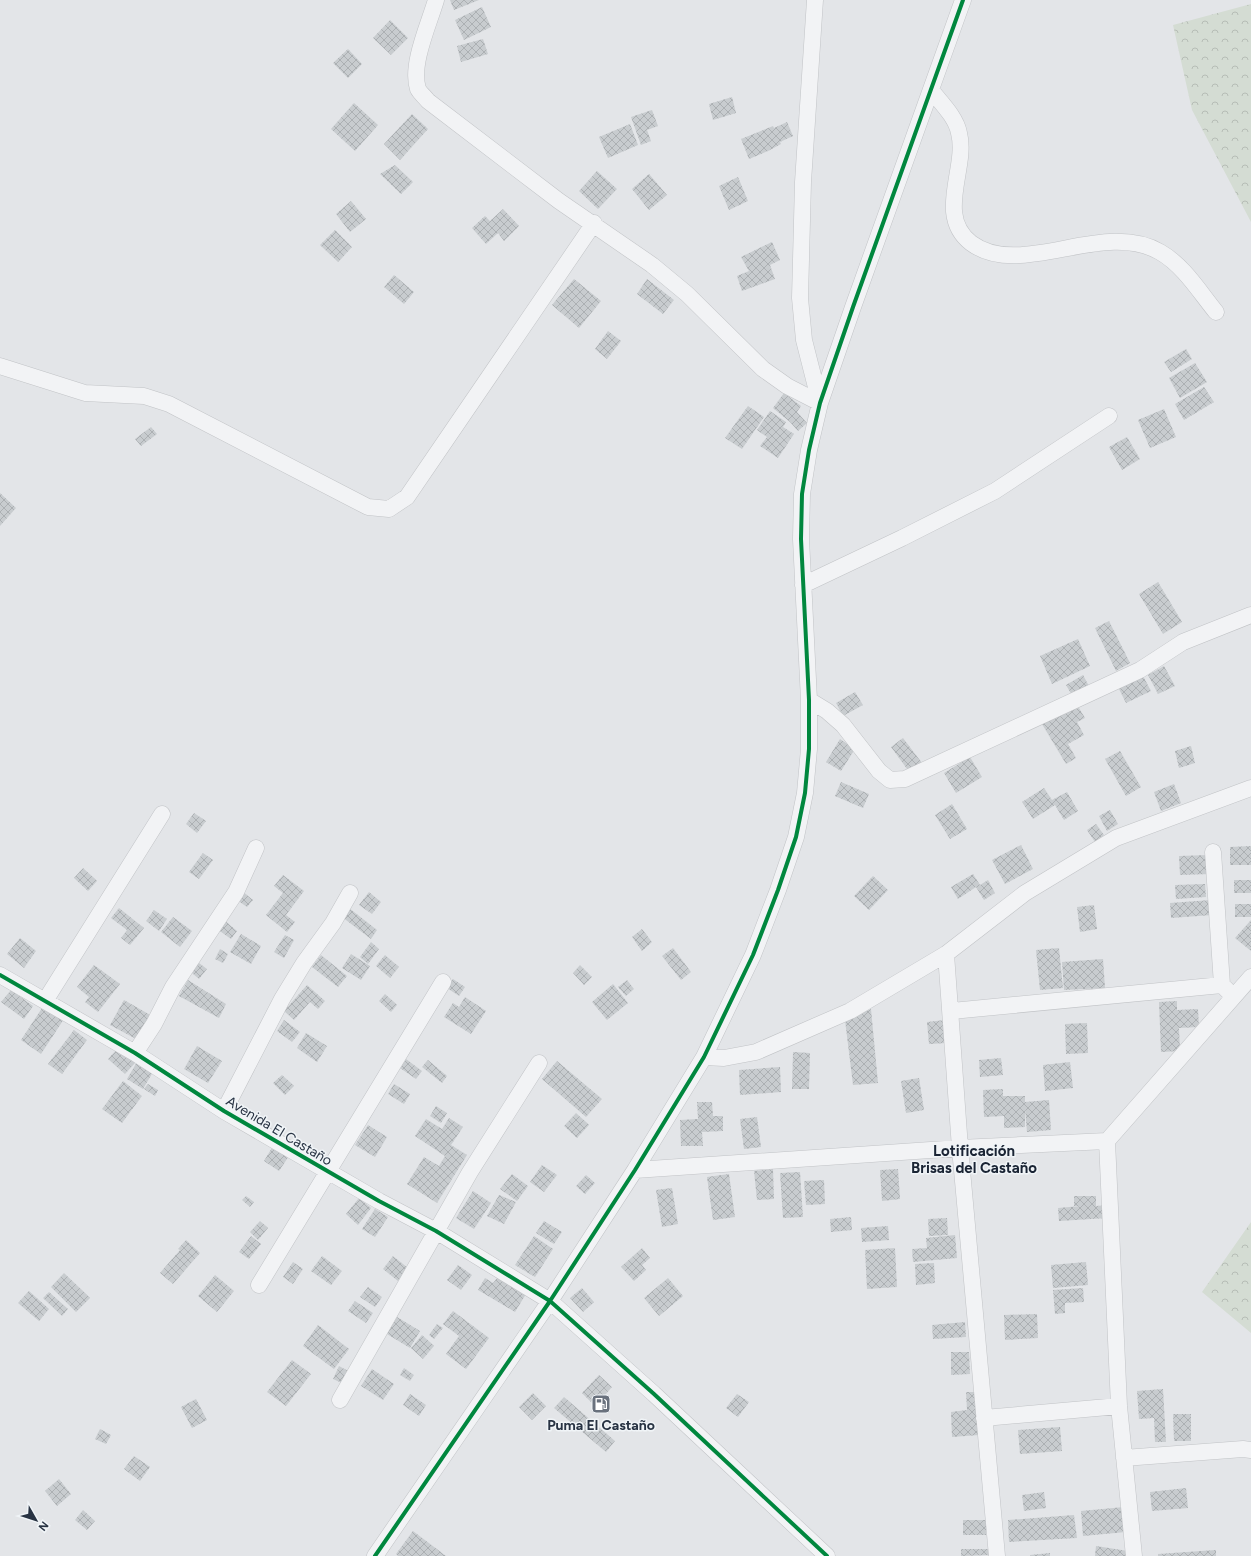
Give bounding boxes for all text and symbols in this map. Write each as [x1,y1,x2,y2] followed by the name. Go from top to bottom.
[223,1093,335,1169] street label: Avenida El Castaño
[911,1142,1037,1177] district label: Lotificación Brisas del Castaño
[590,1393,612,1415] fuel station icon: Puma El Castaño
[547,1417,655,1434] place label: Puma El Castaño
[16,1500,56,1540] north arrow
[36,1519,51,1533] text: N

